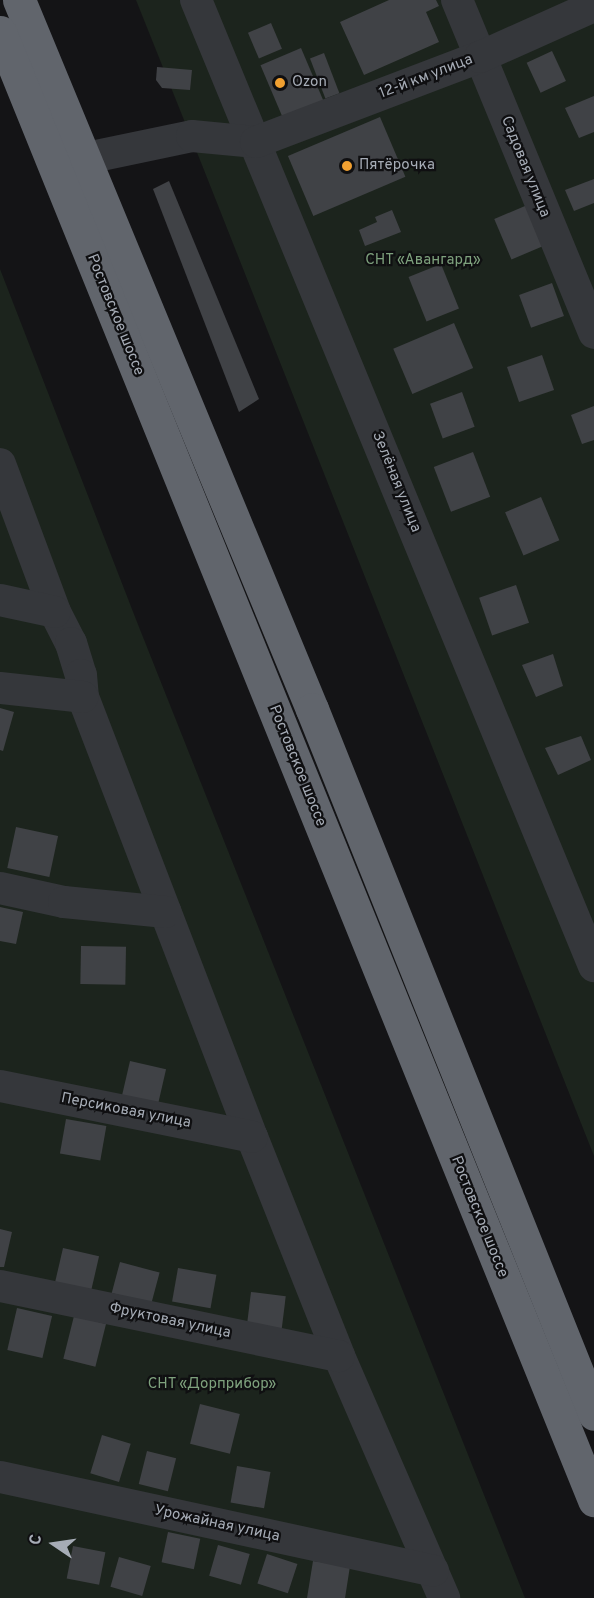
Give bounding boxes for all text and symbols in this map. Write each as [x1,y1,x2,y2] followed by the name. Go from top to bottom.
[377,51,475,103] street label: 12-й км улица
[292,74,327,92] place label: Ozon
[273,76,287,90] marker: Ozon
[496,114,554,220] street label: Садовая улица
[359,157,435,175] place label: Пятёрочка
[340,159,354,173] marker: Пятёрочка
[82,252,148,378] street label: Ростовское шоссе
[365,252,481,270] park label: СНТ «Авангард»
[368,429,424,535] street label: Зелёная улица
[264,703,330,829] street label: Ростовское шоссе
[60,1090,192,1132] street label: Персиковая улица
[446,1154,512,1280] street label: Ростовское шоссе
[108,1299,232,1343] street label: Фруктовая улица
[147,1376,277,1394] park label: СНТ «Дорприбор»
[153,1502,281,1546] street label: Урожайная улица
[24,1514,84,1574] north arrow
[26,1533,47,1547] text: С

